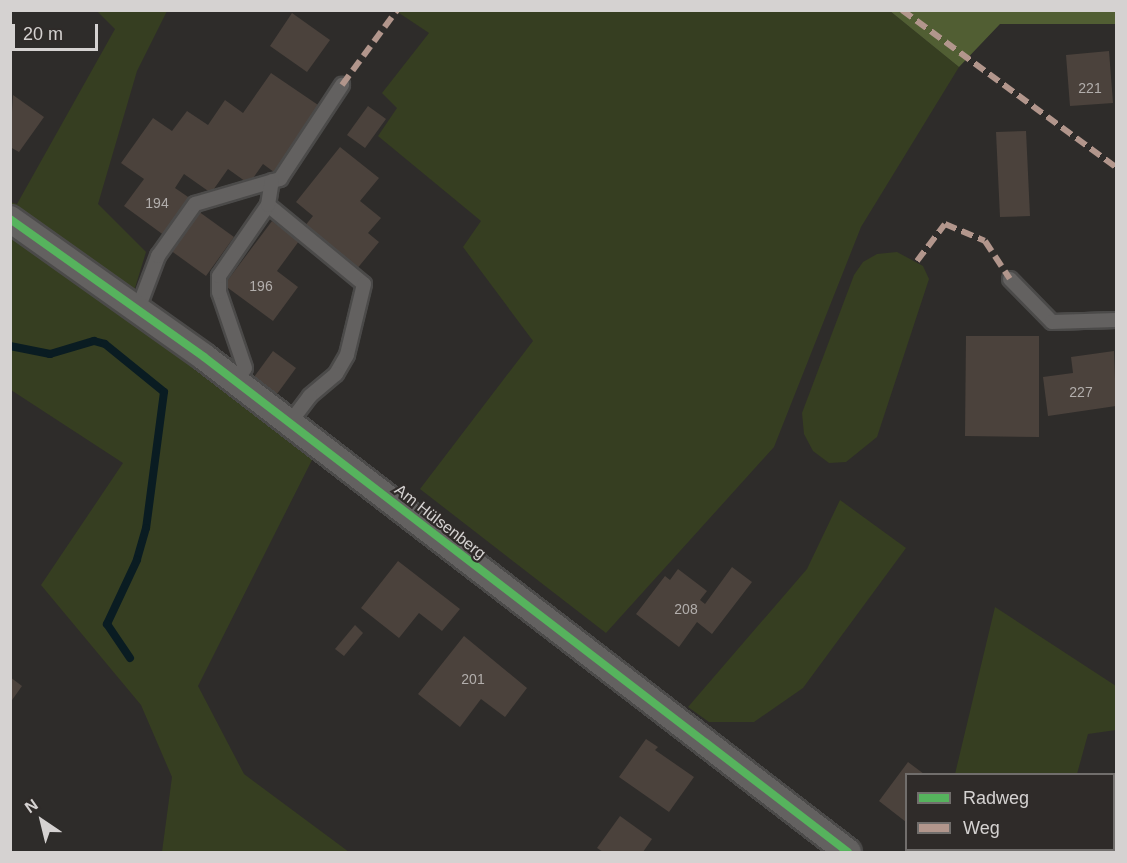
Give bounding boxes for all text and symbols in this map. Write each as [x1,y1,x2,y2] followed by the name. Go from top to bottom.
[15,12,100,50] scale bar
[23,24,63,44] text: 20 m
[1078,80,1102,96] house number: 221
[145,195,169,211] house number: 194
[249,278,273,294] house number: 196
[1069,384,1093,400] house number: 227
[391,480,489,564] street label: Am Hülsenberg
[674,601,698,617] house number: 208
[461,671,485,687] house number: 201
[905,773,1115,851] legend
[963,788,1029,808] text: Radweg
[12,791,72,851] north arrow
[22,796,41,816] text: N
[963,818,1000,838] text: Weg

